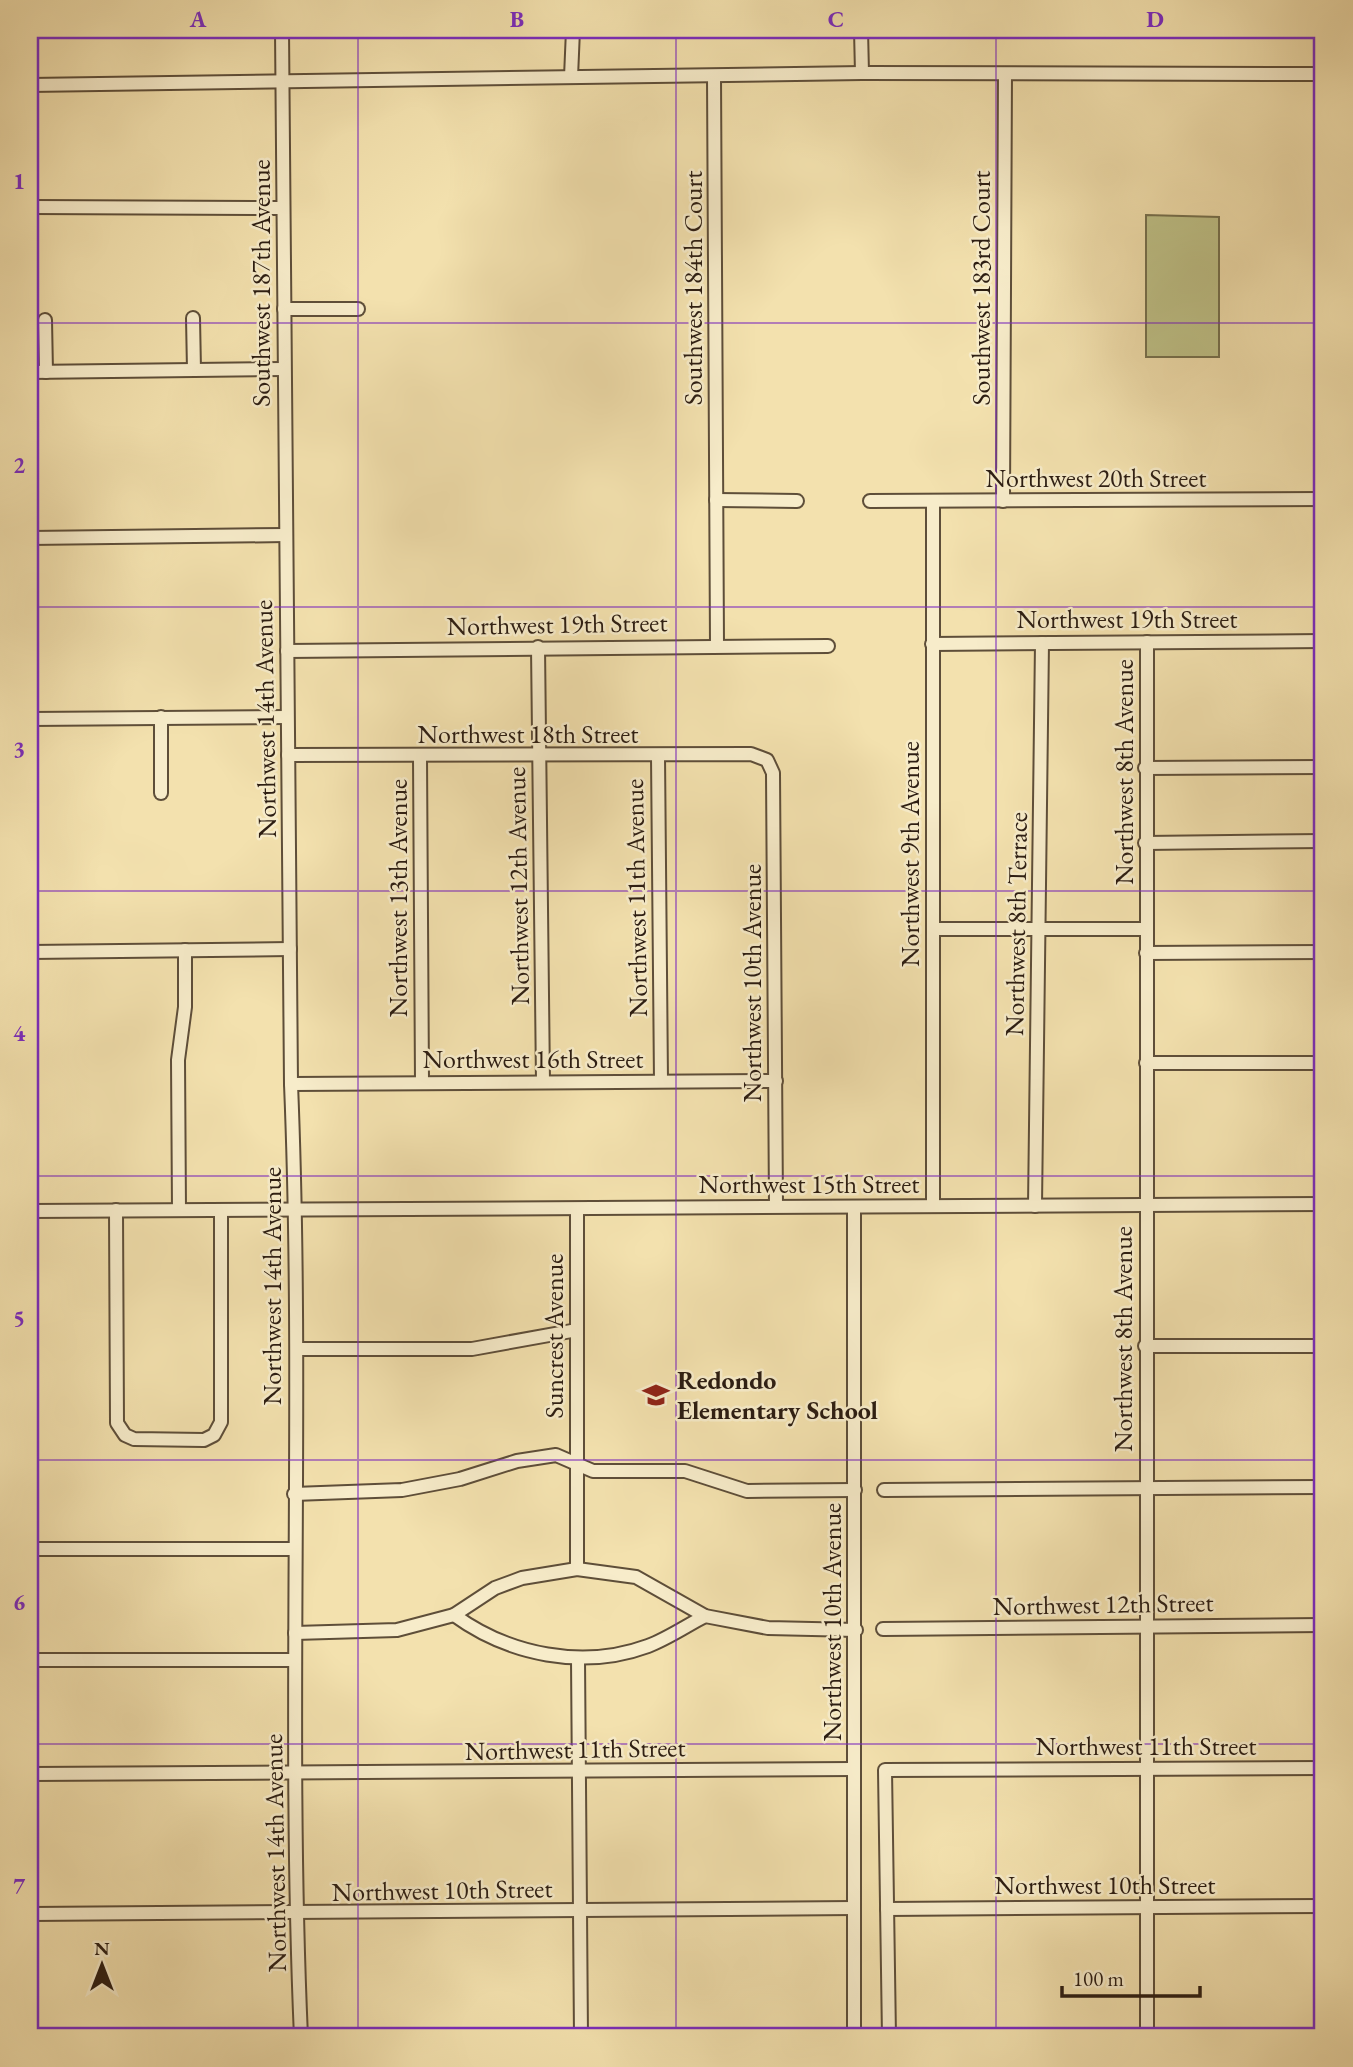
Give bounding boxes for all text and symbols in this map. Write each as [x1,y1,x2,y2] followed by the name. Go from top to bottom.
[189,4,207,34] text: A
[510,4,524,34] text: B
[828,4,844,34] text: C
[1146,4,1164,34] text: D
[244,159,278,407] street label: Southwest 187th Avenue
[13,166,25,196] text: 1
[676,171,710,405] street label: Southwest 184th Court
[964,171,998,406] street label: Southwest 183rd Court
[13,450,25,480] text: 2
[986,461,1206,495] street label: Northwest 20th Street
[246,599,284,839] street label: Northwest 14th Avenue
[1017,602,1237,636] street label: Northwest 19th Street
[446,605,668,643] street label: Northwest 19th Street
[1107,659,1141,885] street label: Northwest 8th Avenue
[418,717,638,751] street label: Northwest 18th Street
[13,734,25,764] text: 3
[893,741,927,967] street label: Northwest 9th Avenue
[499,766,537,1006] street label: Northwest 12th Avenue
[617,778,655,1018] street label: Northwest 11th Avenue
[381,779,415,1017] street label: Northwest 13th Avenue
[997,812,1035,1036] street label: Northwest 8th Terrace
[735,864,769,1102] street label: Northwest 10th Avenue
[13,1018,26,1048] text: 4
[423,1042,643,1076] street label: Northwest 16th Street
[255,1167,289,1405] street label: Northwest 14th Avenue
[699,1167,919,1201] street label: Northwest 15th Street
[1106,1226,1140,1452] street label: Northwest 8th Avenue
[537,1254,571,1418] street label: Suncrest Avenue
[13,1303,25,1333] text: 5
[677,1363,878,1427] place label: Redondo Elementary School
[641,1380,671,1410] school or university icon: Redondo Elementary School
[815,1503,849,1741] street label: Northwest 10th Avenue
[992,1585,1214,1623] street label: Northwest 12th Street
[13,1587,25,1617] text: 6
[1036,1729,1256,1763] street label: Northwest 11th Street
[464,1730,686,1768] street label: Northwest 11th Street
[256,1733,294,1973] street label: Northwest 14th Avenue
[995,1868,1215,1902] street label: Northwest 10th Street
[13,1871,26,1901] text: 7
[331,1871,553,1909] street label: Northwest 10th Street
[66,1930,136,2000] north arrow
[94,1936,110,1961] text: N
[1062,1955,1201,1999] scale bar
[1073,1965,1124,1992] text: 100 m

